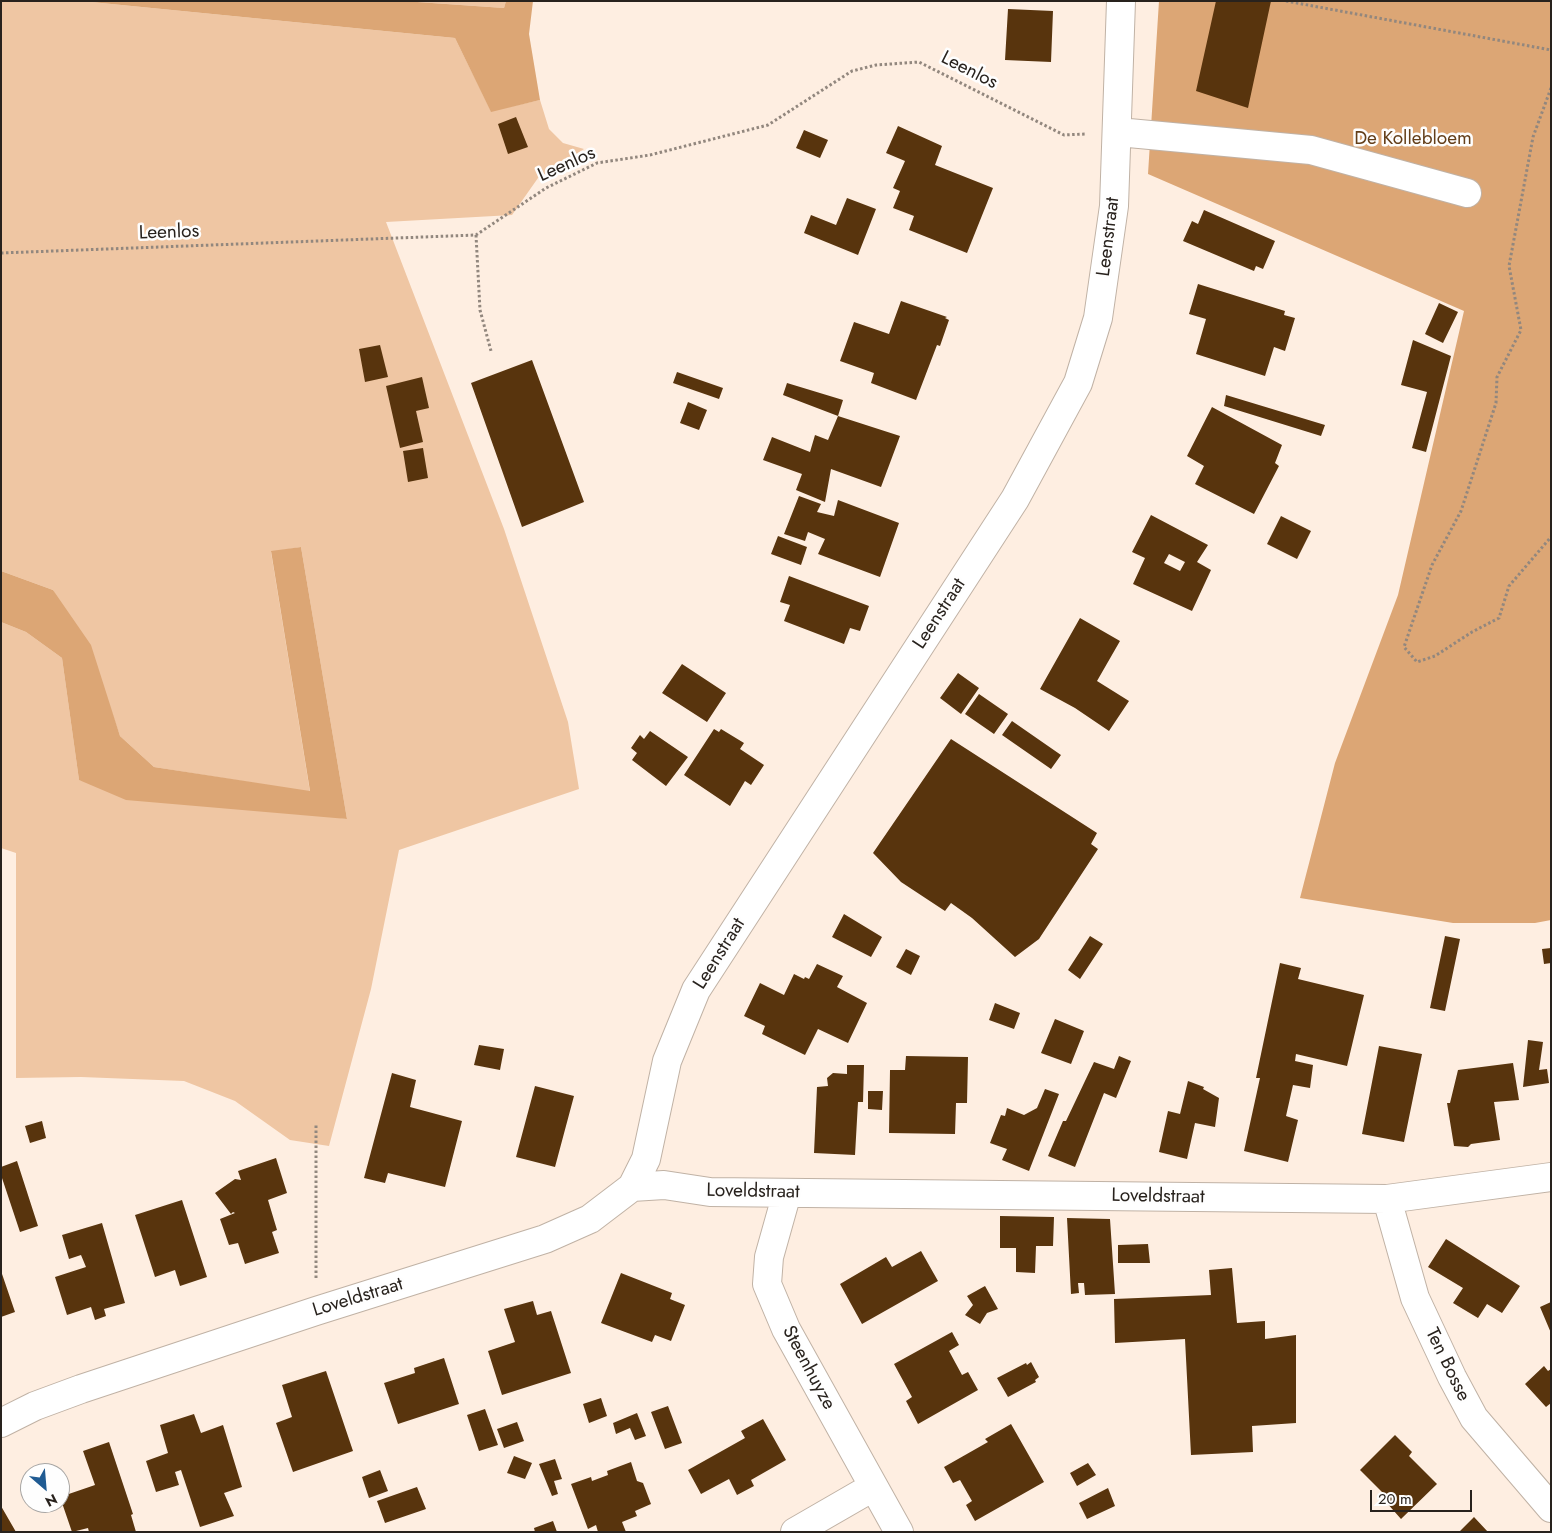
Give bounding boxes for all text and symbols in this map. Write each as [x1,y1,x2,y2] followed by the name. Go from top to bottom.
[937,47,1001,95] street label: Leenlos
[1354,128,1472,150] park label: De Kollebloem
[535,142,599,188] street label: Leenlos
[1093,196,1125,278] street label: Leenstraat
[138,221,200,245] street label: Leenlos
[909,574,971,654] street label: Leenstraat
[689,914,751,994] street label: Leenstraat
[706,1180,800,1204] street label: Loveldstraat
[1111,1185,1205,1209] street label: Loveldstraat
[310,1273,406,1323] street label: Loveldstraat
[776,1322,840,1414] street label: Steenhuyze
[1420,1325,1474,1405] street label: Ten Bosse
[20,1463,70,1513] north arrow
[1372,1480,1474,1512] scale bar
[1378,1488,1412,1510] text: 20 m
[42,1489,61,1512] text: N

